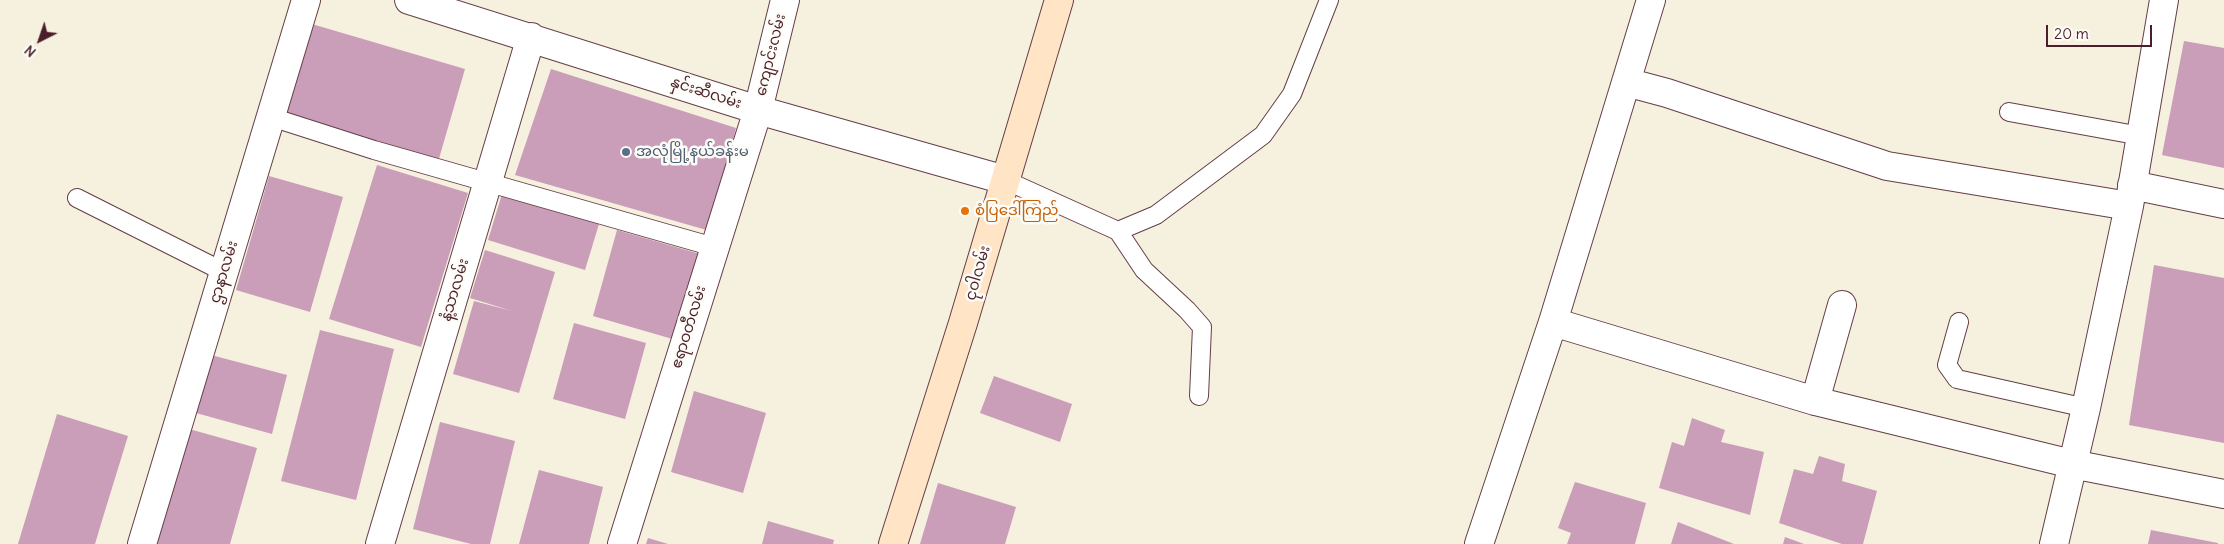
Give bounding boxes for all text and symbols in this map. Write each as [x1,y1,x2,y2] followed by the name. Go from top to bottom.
[752,12,790,98] street label: ကျောင်းလမ်း
[15,15,65,65] north arrow
[2049,15,2155,47] scale bar
[2054,24,2089,43] text: 20 m
[21,41,40,61] text: N
[668,73,744,113] street label: နှင်းဆီလမ်း
[636,143,749,161] place label: အလုံမြို့နယ်ခန်းမ
[620,146,632,158] marker: အလုံမြို့နယ်ခန်းမ
[975,202,1058,220] place label: စံပြဒေါ်ကြည်
[959,205,971,217] marker: စံပြဒေါ်ကြည်
[206,239,242,305] street label: ဌာနာလမ်း
[962,244,994,302] street label: ငုဝါလမ်း
[437,257,473,323] street label: နံ့သာလမ်း
[668,283,710,371] street label: ဧရာဝတီလမ်း

